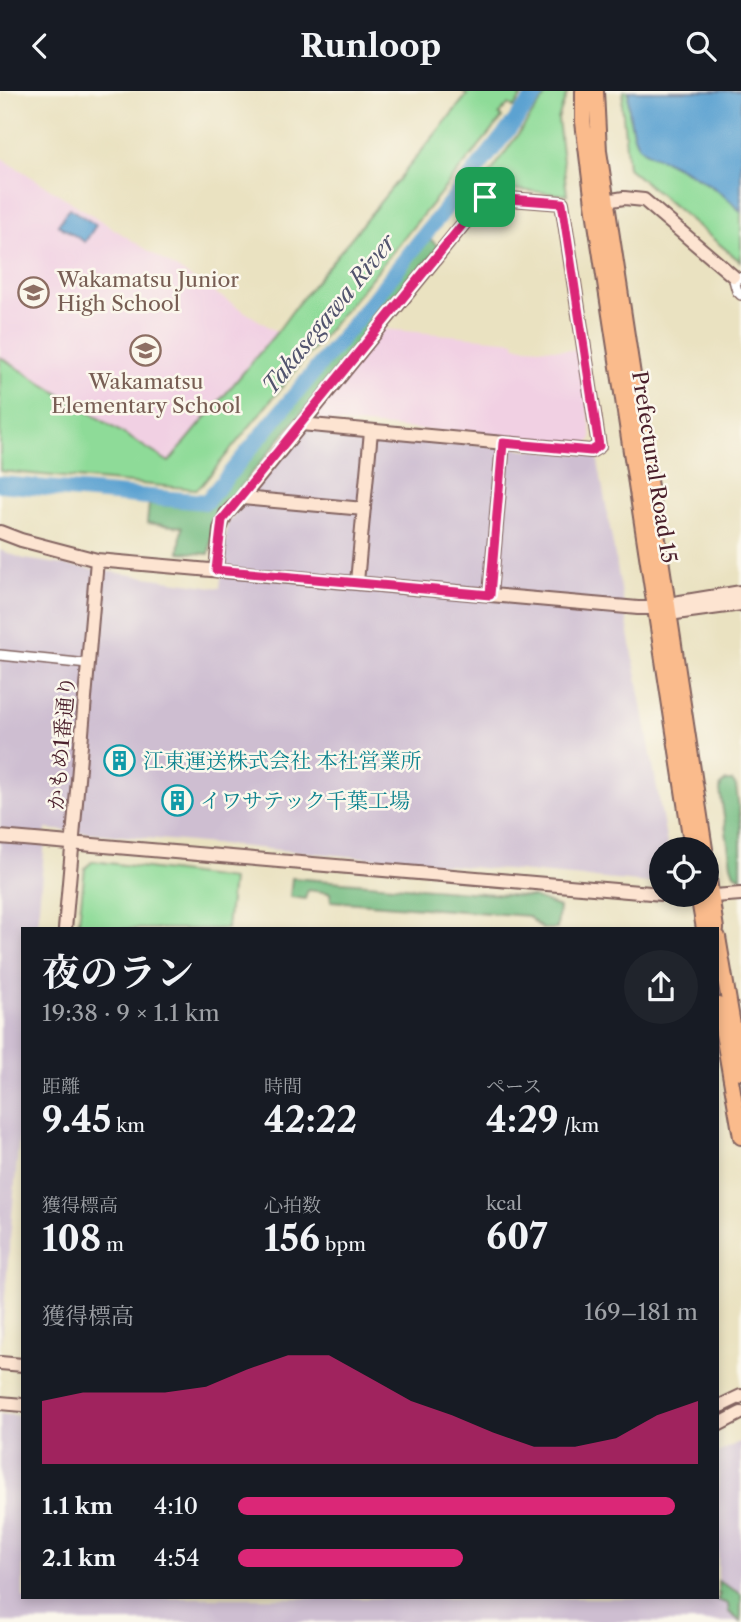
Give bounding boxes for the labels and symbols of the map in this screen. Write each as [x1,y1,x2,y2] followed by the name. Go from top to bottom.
[455,167,515,227] pin
[256,228,403,399] water label: Takasegawa River
[56,267,239,316] place label: Wakamatsu Junior High School
[17,275,51,309] school or university icon: Wakamatsu Junior High School
[129,333,163,367] school or university icon: Wakamatsu Elementary School
[51,369,241,418] place label: Wakamatsu Elementary School
[627,369,682,565] street label: Prefectural Road 15
[43,675,80,811] street label: かもめ1番通り
[103,744,137,778] building icon: 江東運送株式会社 本社営業所
[143,748,422,773] place label: 江東運送株式会社 本社営業所
[160,784,194,818] building icon: イワサテック千葉工場
[200,788,410,813] place label: イワサテック千葉工場

